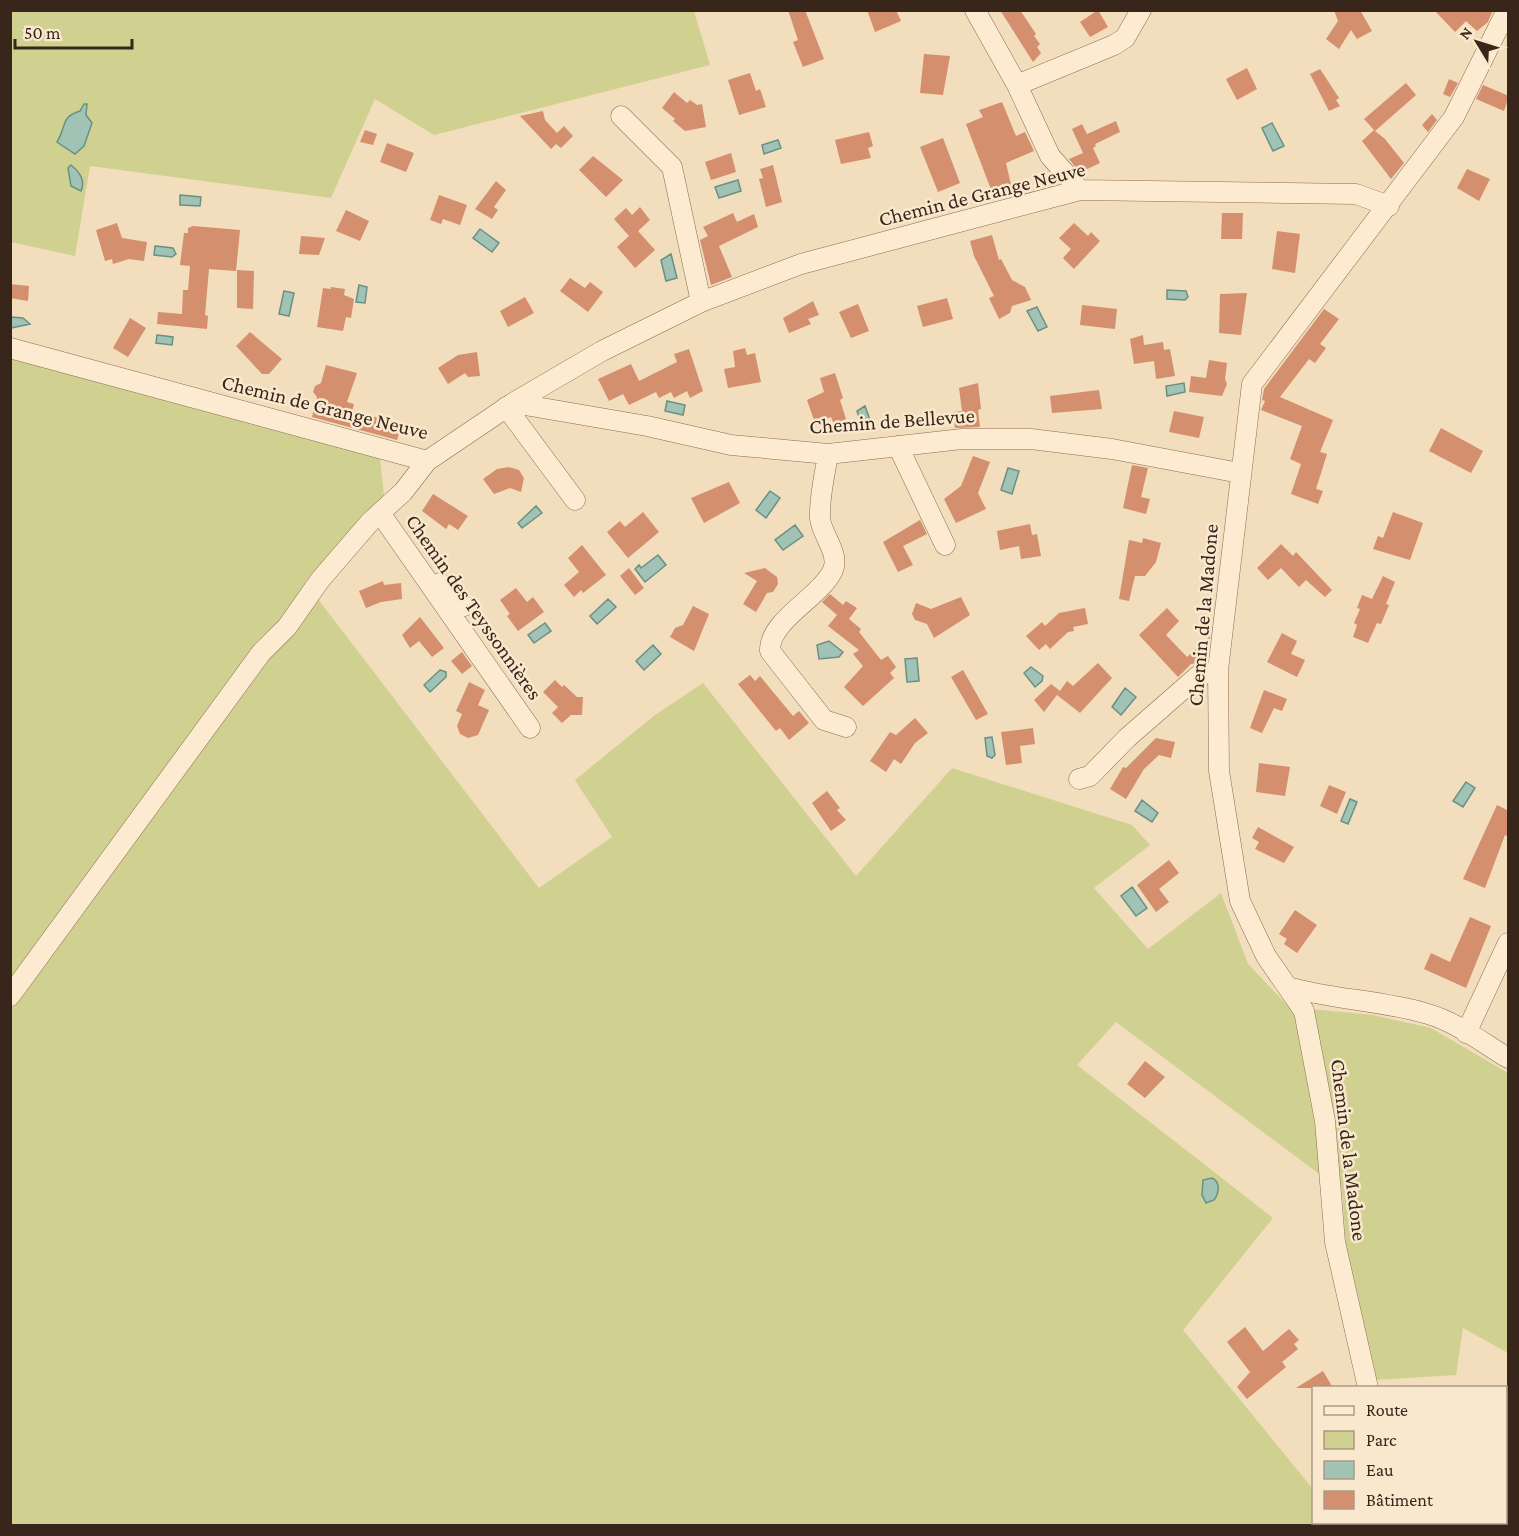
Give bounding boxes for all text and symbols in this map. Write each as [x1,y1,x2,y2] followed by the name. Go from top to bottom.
[15,12,132,50] scale bar
[1447,12,1507,72] north arrow
[24,23,61,43] text: 50 m
[1456,23,1476,43] text: N
[876,157,1088,231] street label: Chemin de Grange Neuve
[219,370,431,444] street label: Chemin de Grange Neuve
[808,403,976,439] street label: Chemin de Bellevue
[401,510,547,704] street label: Chemin des Teyssonnières
[1183,523,1223,707] street label: Chemin de la Madone
[1326,1058,1372,1242] street label: Chemin de la Madone
[1312,1386,1507,1524] legend
[1366,1400,1408,1420] text: Route
[1366,1430,1397,1450] text: Parc
[1366,1460,1394,1480] text: Eau
[1366,1490,1434,1510] text: Bâtiment

